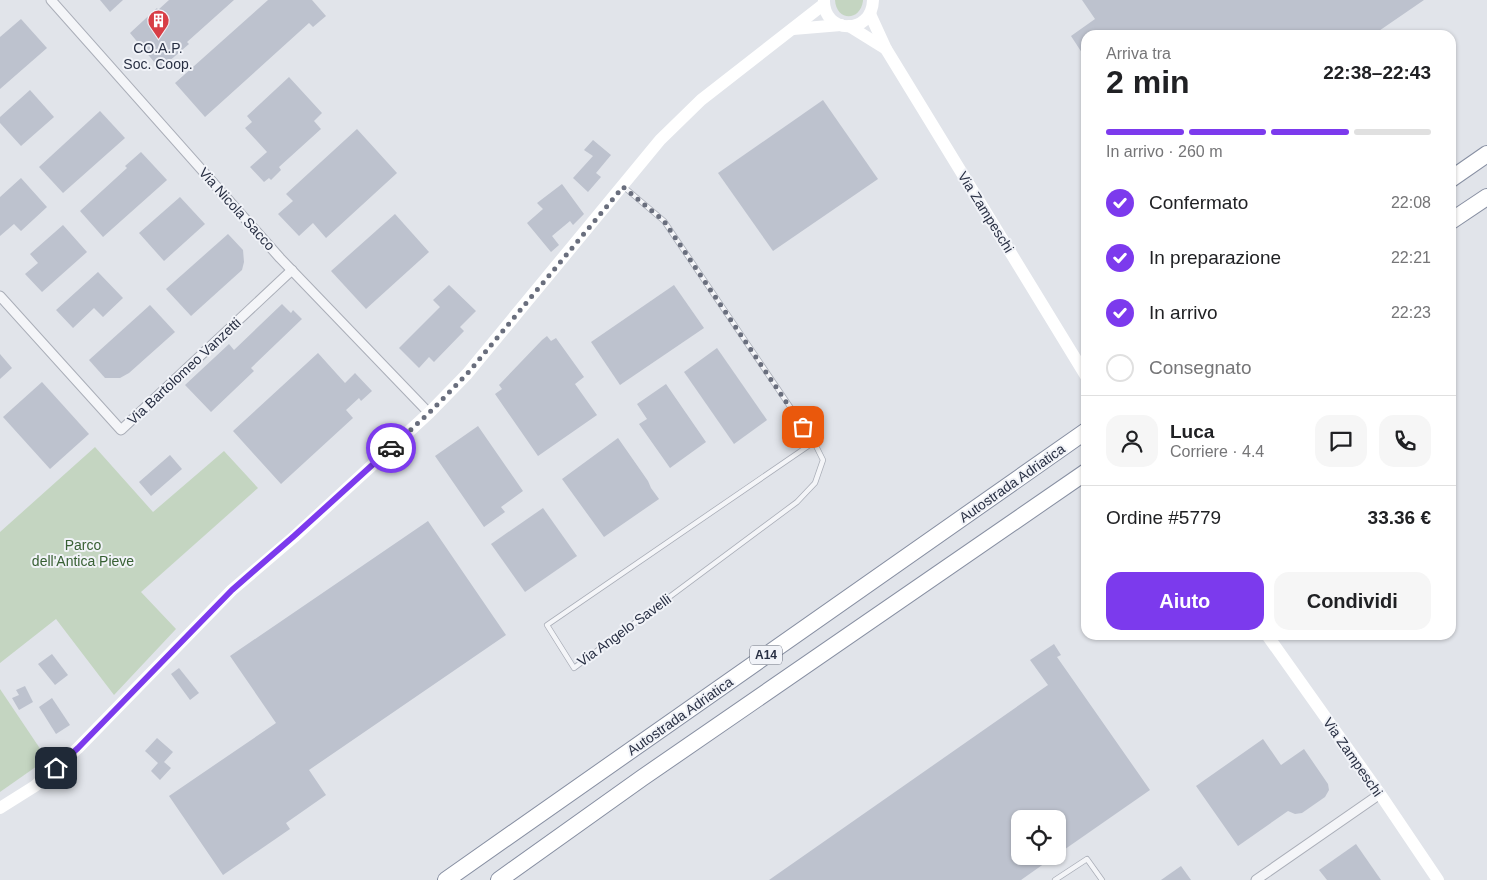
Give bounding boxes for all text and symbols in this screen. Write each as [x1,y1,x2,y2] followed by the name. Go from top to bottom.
[146,8,170,39] building icon: CO.A.P. Soc. Coop.
[123,40,193,72] place label: CO.A.P. Soc. Coop.
[1106,45,1171,62] text: Arriva tra
[1323,62,1431,83] text: 22:38–22:43
[1106,64,1190,100] text: 2 min
[1106,143,1222,160] text: In arrivo · 260 m
[196,164,278,254] street label: Via Nicola Sacco
[955,169,1017,255] street label: Via Zampeschi
[1106,189,1134,217] icon: check
[1149,192,1248,213] text: Confermato
[1391,194,1431,211] text: 22:08
[1106,244,1134,272] icon: check
[1149,247,1281,268] text: In preparazione
[1391,249,1431,266] text: 22:21
[1106,299,1134,327] icon: check
[1149,302,1218,323] text: In arrivo
[1391,304,1431,321] text: 22:23
[124,314,244,428] street label: Via Bartolomeo Vanzetti
[1149,357,1251,378] text: Consegnato
[782,406,824,448] pin
[789,413,817,441] icon: bag
[1106,415,1158,467] button: person
[1315,415,1367,467] button: chat
[1379,415,1431,467] button: phone
[1170,421,1214,442] text: Luca
[366,423,416,473] courier
[377,434,405,462] icon: car
[956,440,1068,525] street label: Autostrada Adriatica
[1170,443,1264,460] text: Corriere · 4.4
[1106,507,1221,528] text: Ordine #5779
[1368,507,1431,528] text: 33.36 €
[32,537,134,569] park label: Parco dell'Antica Pieve
[1106,572,1264,630] button: Aiuto
[1274,572,1431,630] button: Condividi
[574,591,674,669] street label: Via Angelo Savelli
[750,646,782,664] road number: A14
[624,673,736,758] street label: Autostrada Adriatica
[1320,715,1386,799] street label: Via Zampeschi
[35,747,77,789] pin
[42,754,70,782] icon: home
[1011,810,1066,865] map controls
[1011,810,1066,865] button: locate

